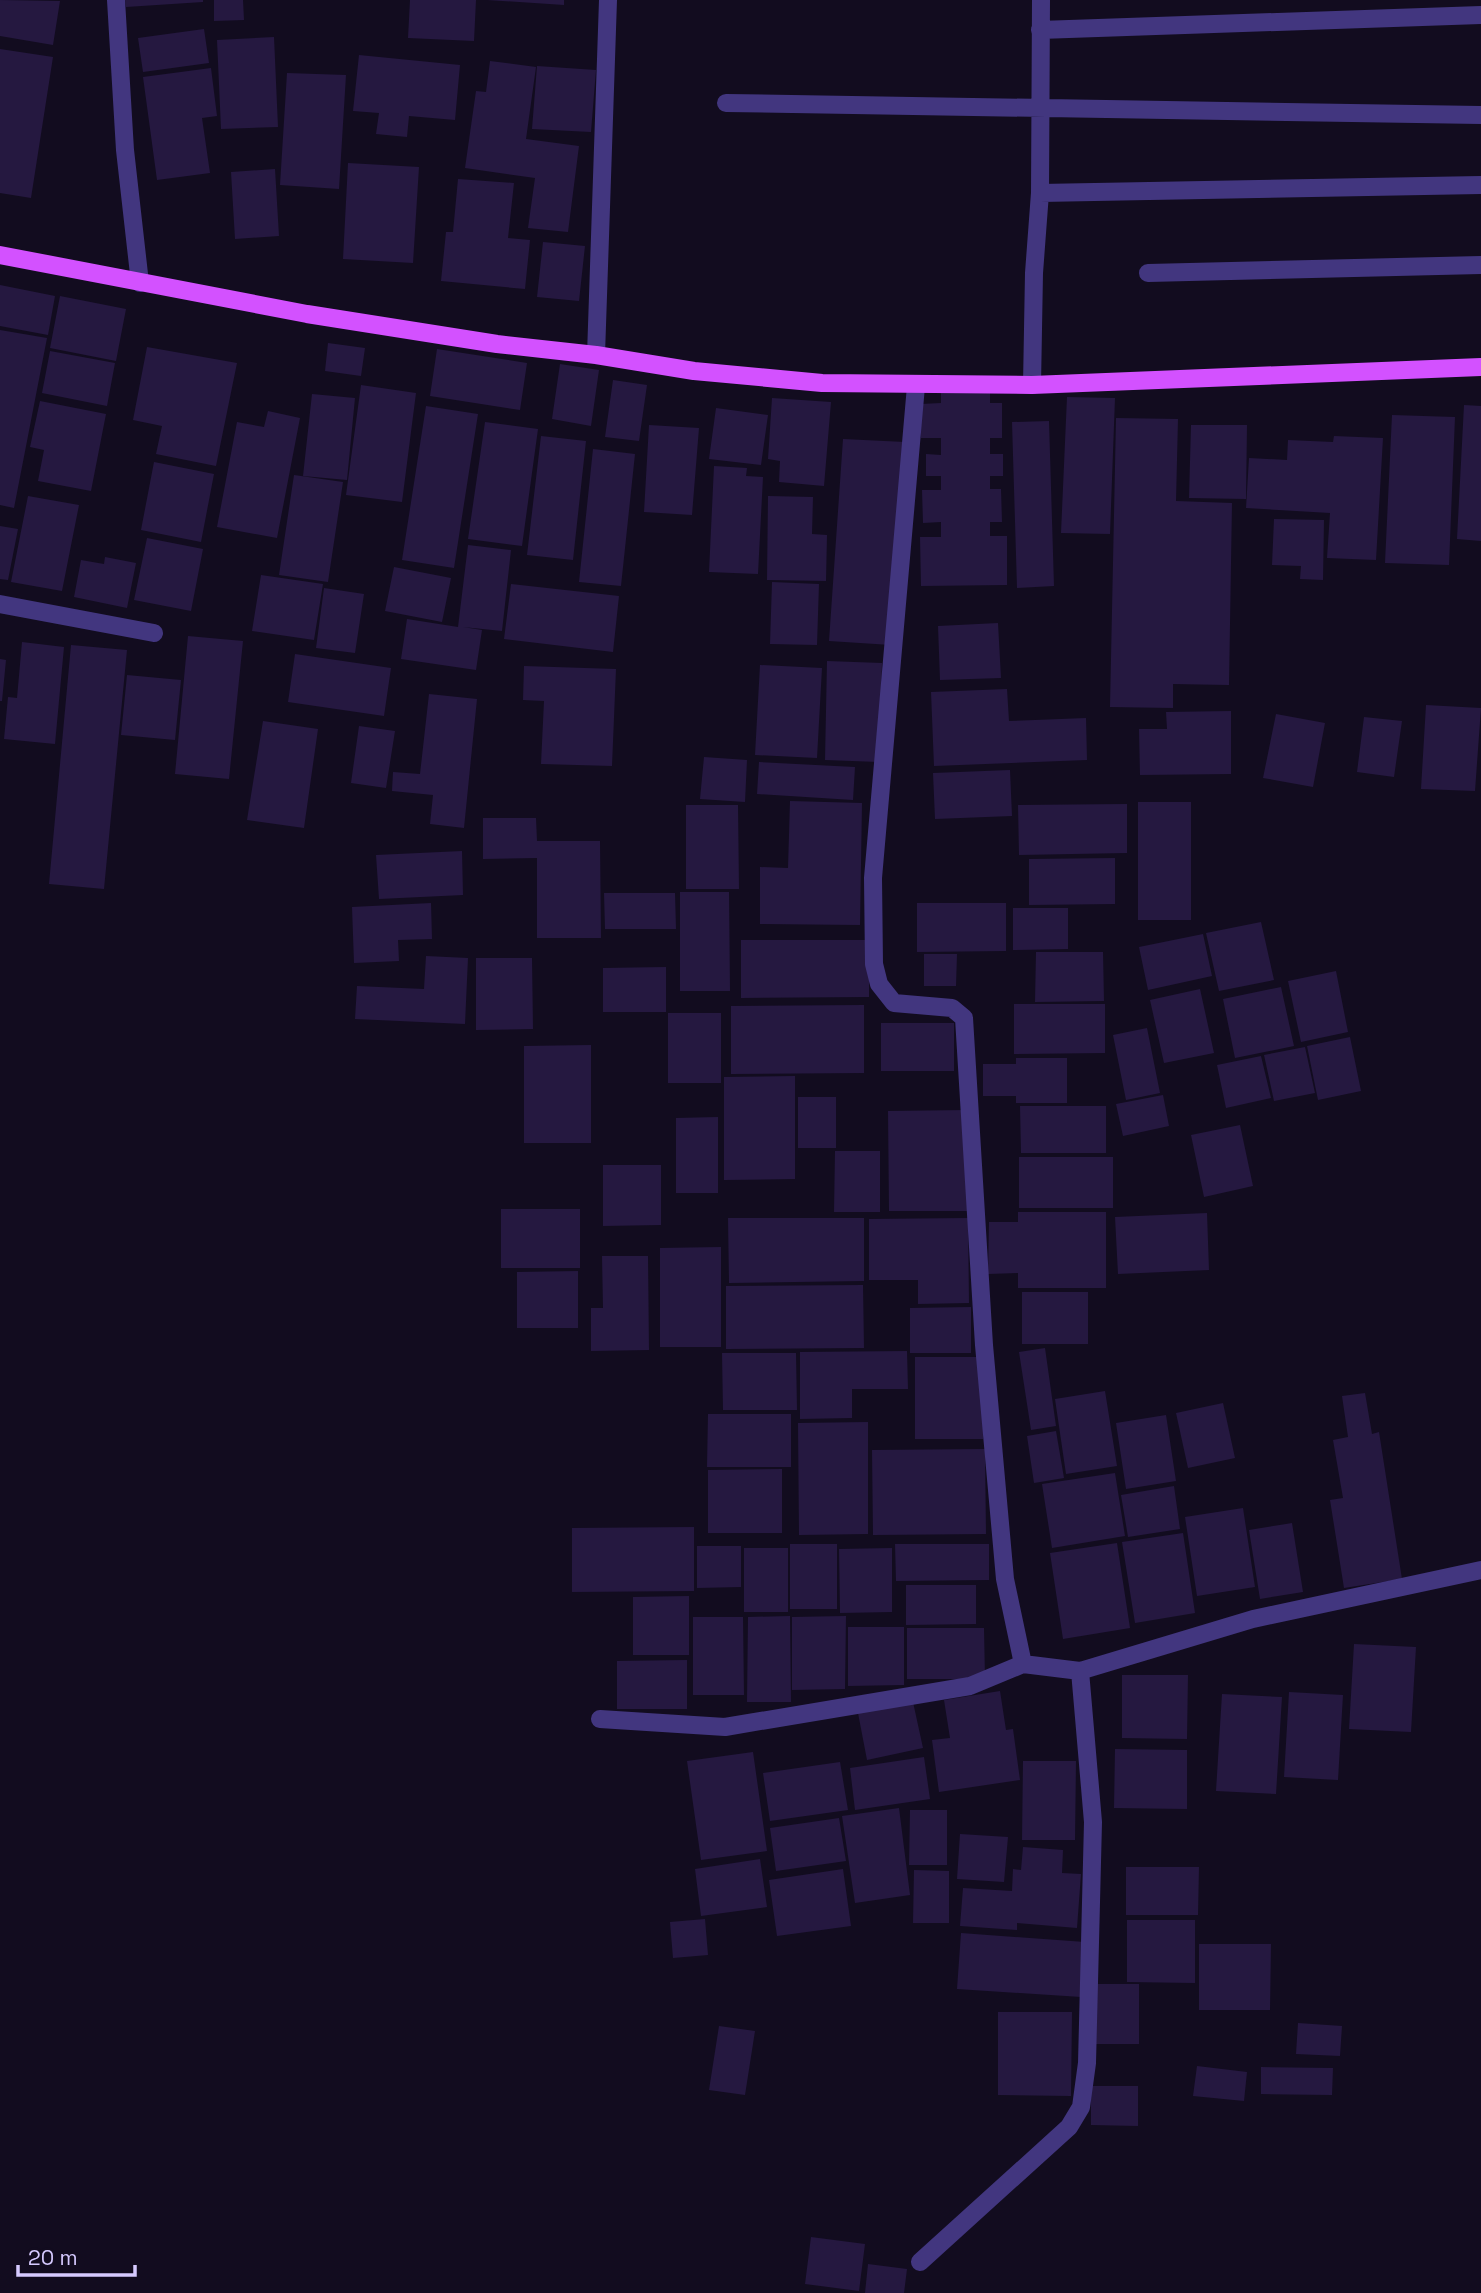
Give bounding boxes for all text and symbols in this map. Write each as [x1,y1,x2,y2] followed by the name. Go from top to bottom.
[18,2234,135,2278] scale bar
[28,2244,78,2271] text: 20 m

